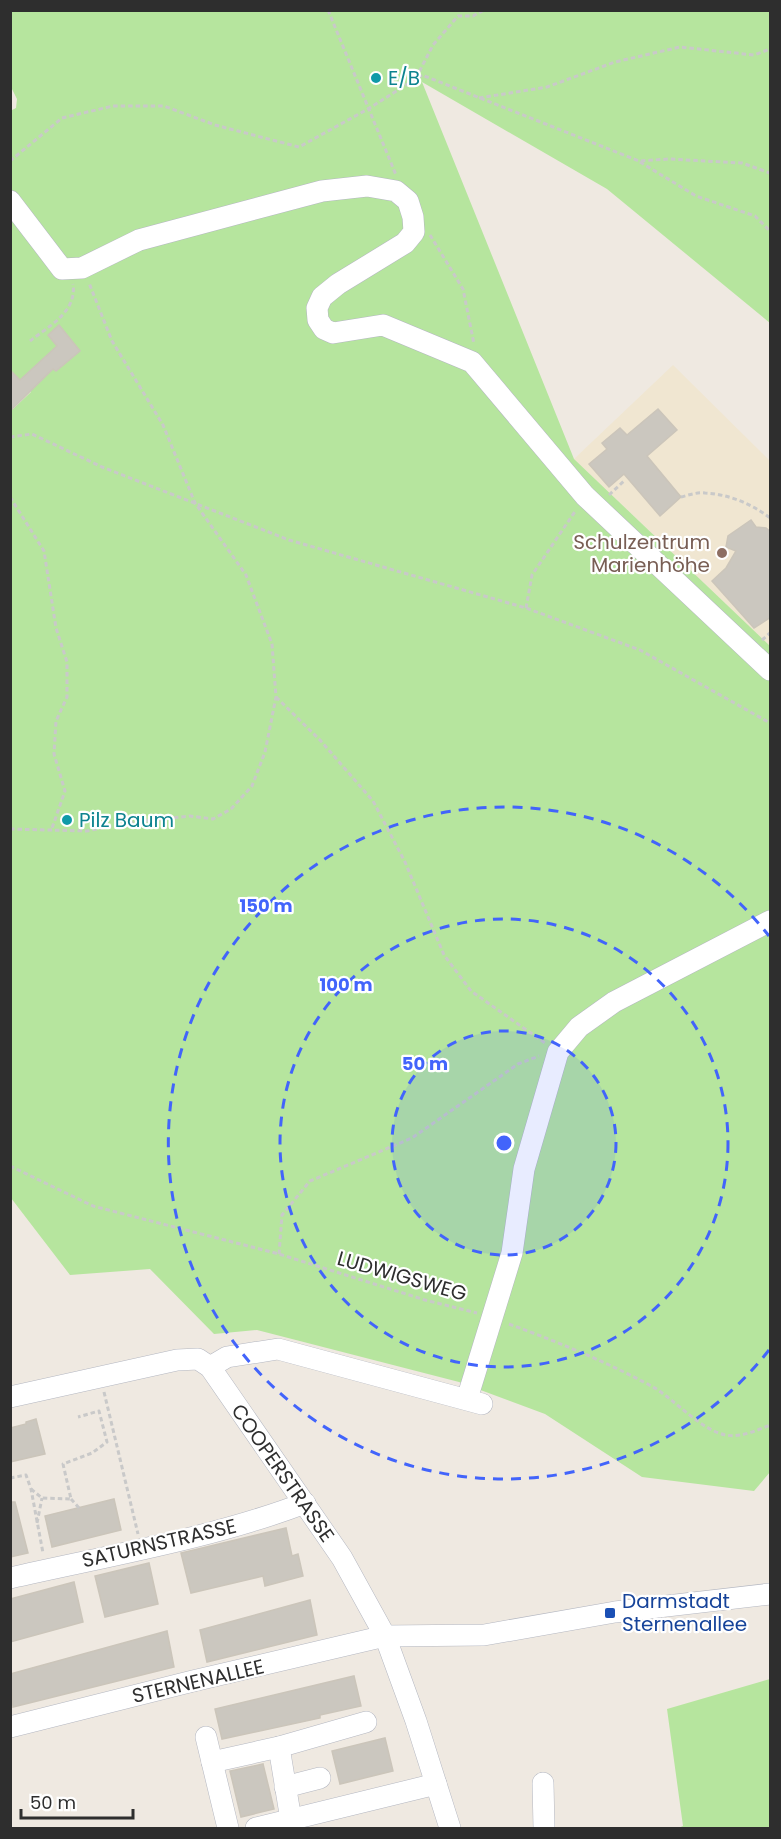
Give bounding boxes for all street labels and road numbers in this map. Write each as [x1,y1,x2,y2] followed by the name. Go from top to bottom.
[334,1244,470,1308] street label: LUDWIGSWEG
[225,1398,341,1548] street label: COOPERSTRASSE
[79,1512,239,1574] street label: SATURNSTRASSE
[129,1652,267,1710] street label: STERNENALLEE

